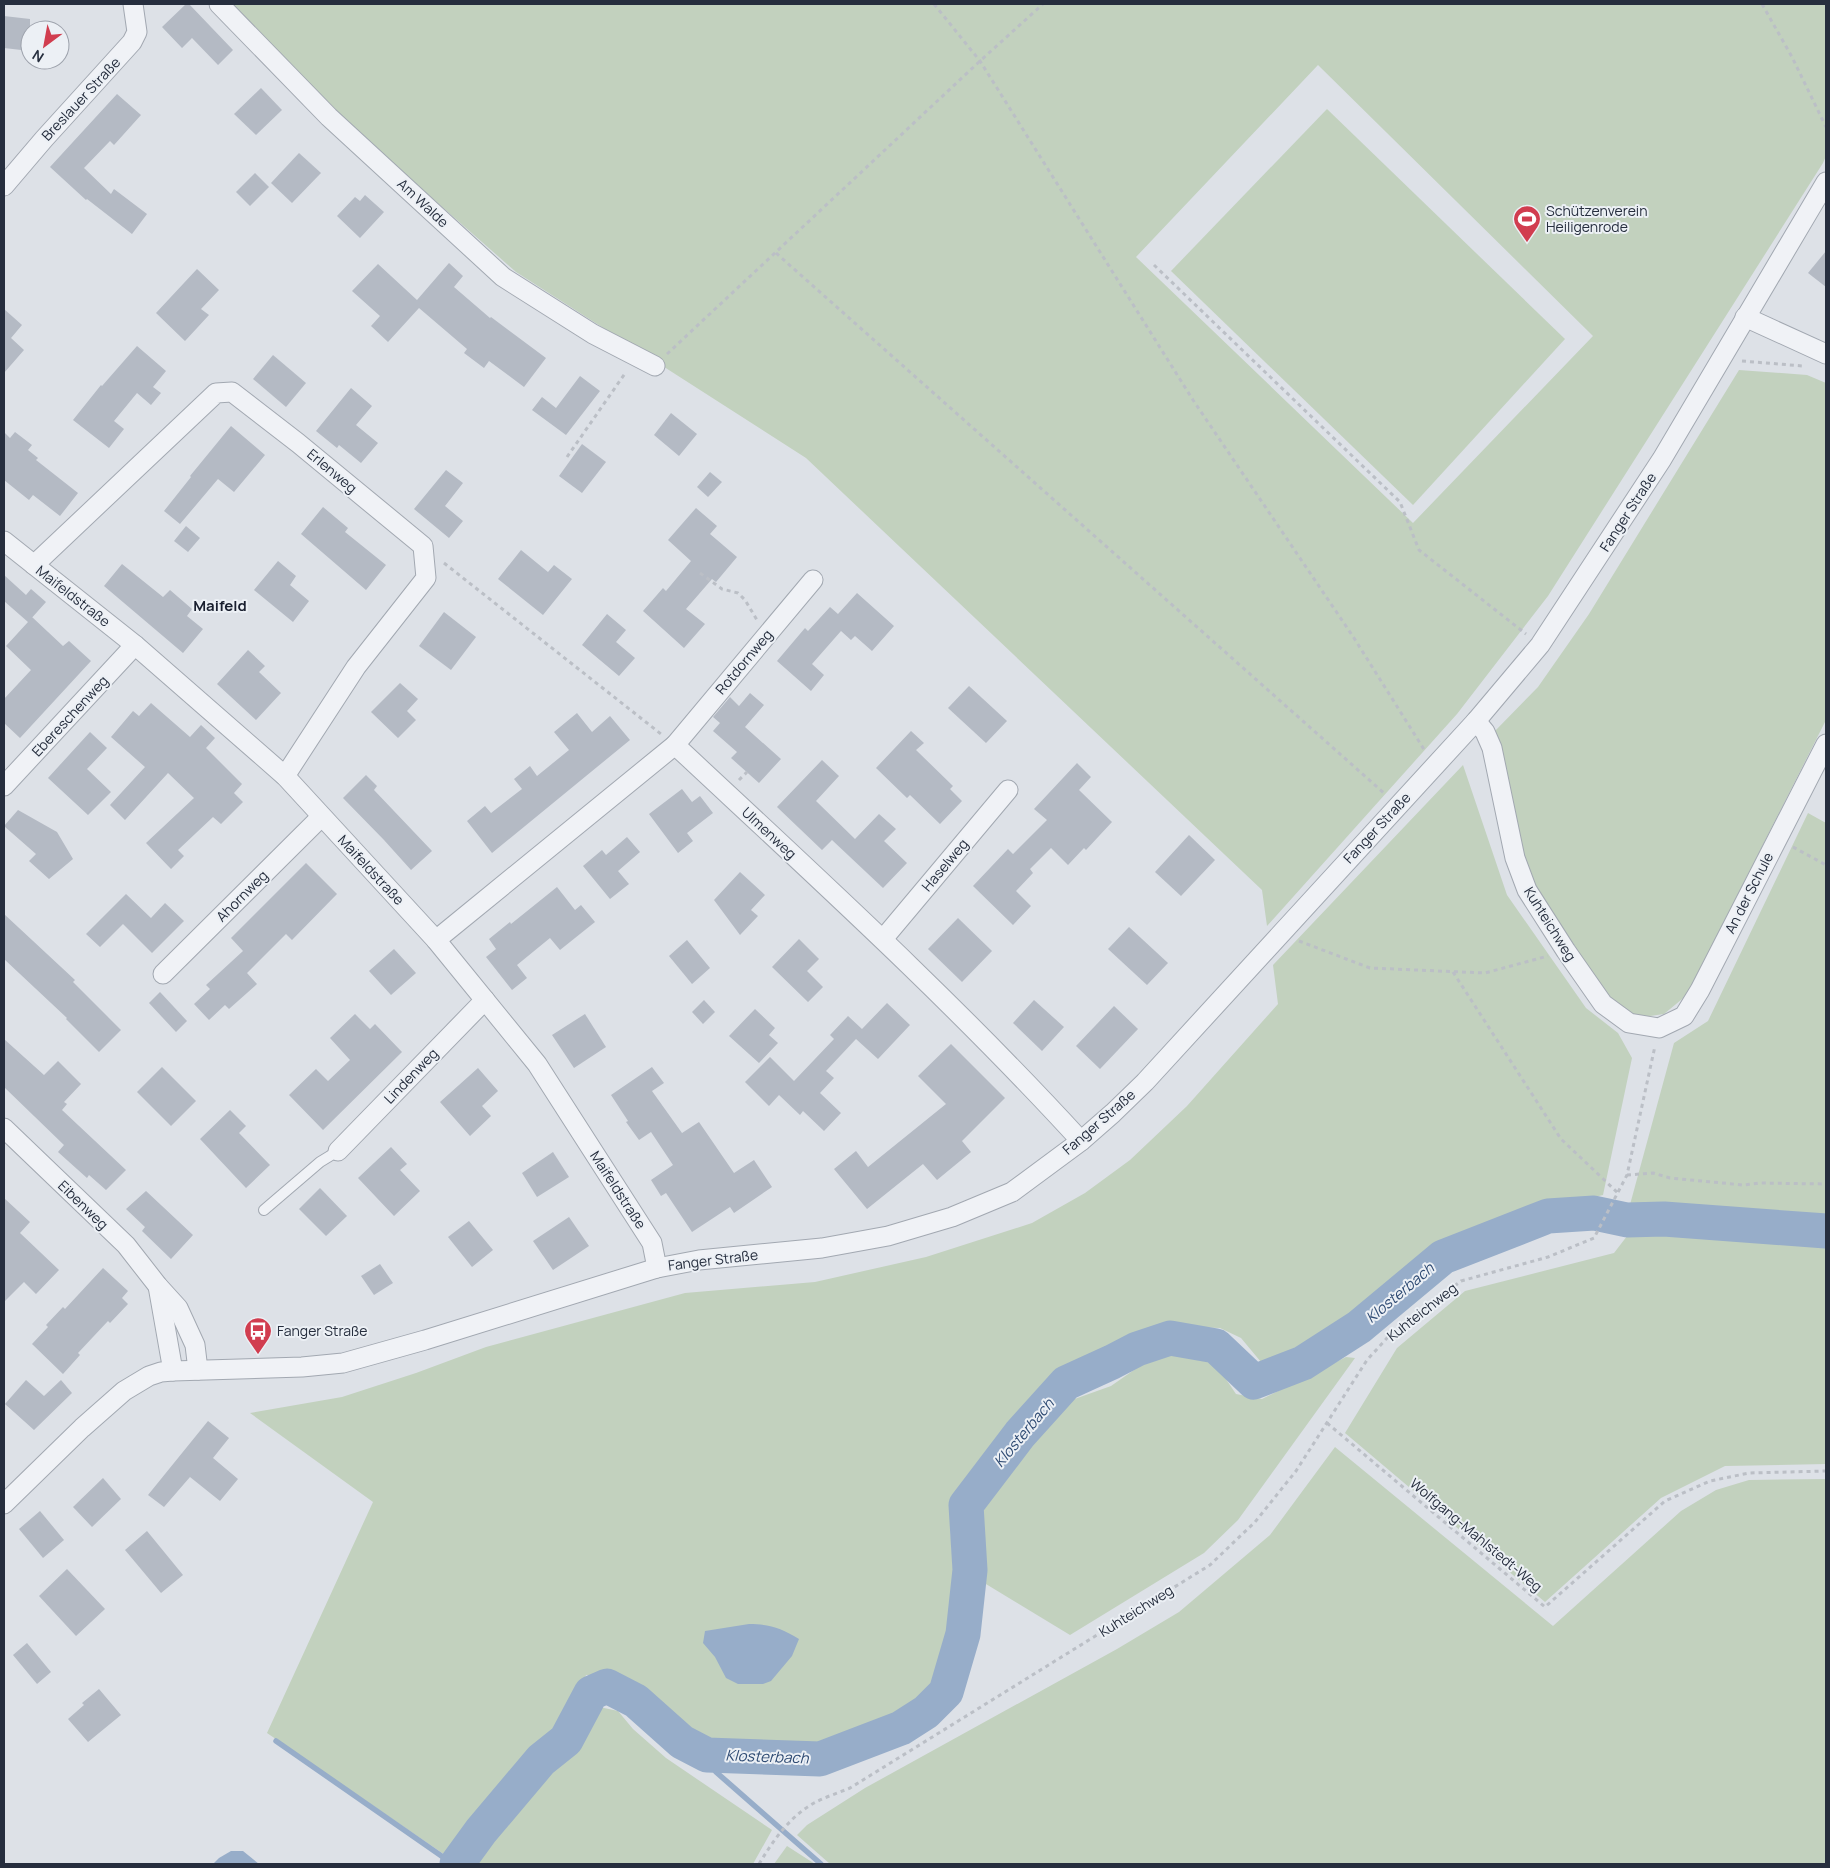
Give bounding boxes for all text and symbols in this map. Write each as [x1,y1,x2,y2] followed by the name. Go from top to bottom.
[20,20,70,70] north arrow
[29,46,47,67] text: N
[37,53,124,145] street label: Breslauer Straße
[394,174,453,231] street label: Am Walde
[1546,201,1647,236] place label: Schützenverein Heiligenrode
[1512,204,1542,243] sports icon: Schützenverein Heiligenrode
[303,444,361,497] street label: Erlenweg
[1595,469,1660,555] street label: Fanger Straße
[32,561,114,631] street label: Maifeldstraße
[193,595,247,616] district label: Maifeld
[711,625,776,698] street label: Rotdornweg
[27,671,112,760] street label: Ebereschenweg
[1339,788,1414,867] street label: Fanger Straße
[738,802,801,863] street label: Ulmenweg
[334,831,409,909] street label: Maifeldstraße
[917,834,972,895] street label: Haselweg
[1720,849,1777,937] street label: An der Schule
[212,866,272,926] street label: Ahornweg
[1520,883,1581,964] street label: Kuhteichweg
[379,1044,442,1108] street label: Lindenweg
[1058,1085,1139,1158] street label: Fanger Straße
[586,1147,651,1232] street label: Maifeldstraße
[54,1176,113,1233] street label: Eibenweg
[667,1245,759,1274] street label: Fanger Straße
[1361,1257,1439,1327] water label: Klosterbach
[1383,1278,1461,1345] street label: Kuhteichweg
[243,1316,273,1355] bus stop icon: Fanger Straße
[277,1321,368,1340] place label: Fanger Straße
[989,1393,1059,1471] water label: Klosterbach
[1406,1474,1546,1596] street label: Wolfgang-Mahlstedt-Weg
[1095,1580,1176,1641] street label: Kuhteichweg
[725,1745,810,1768] water label: Klosterbach

